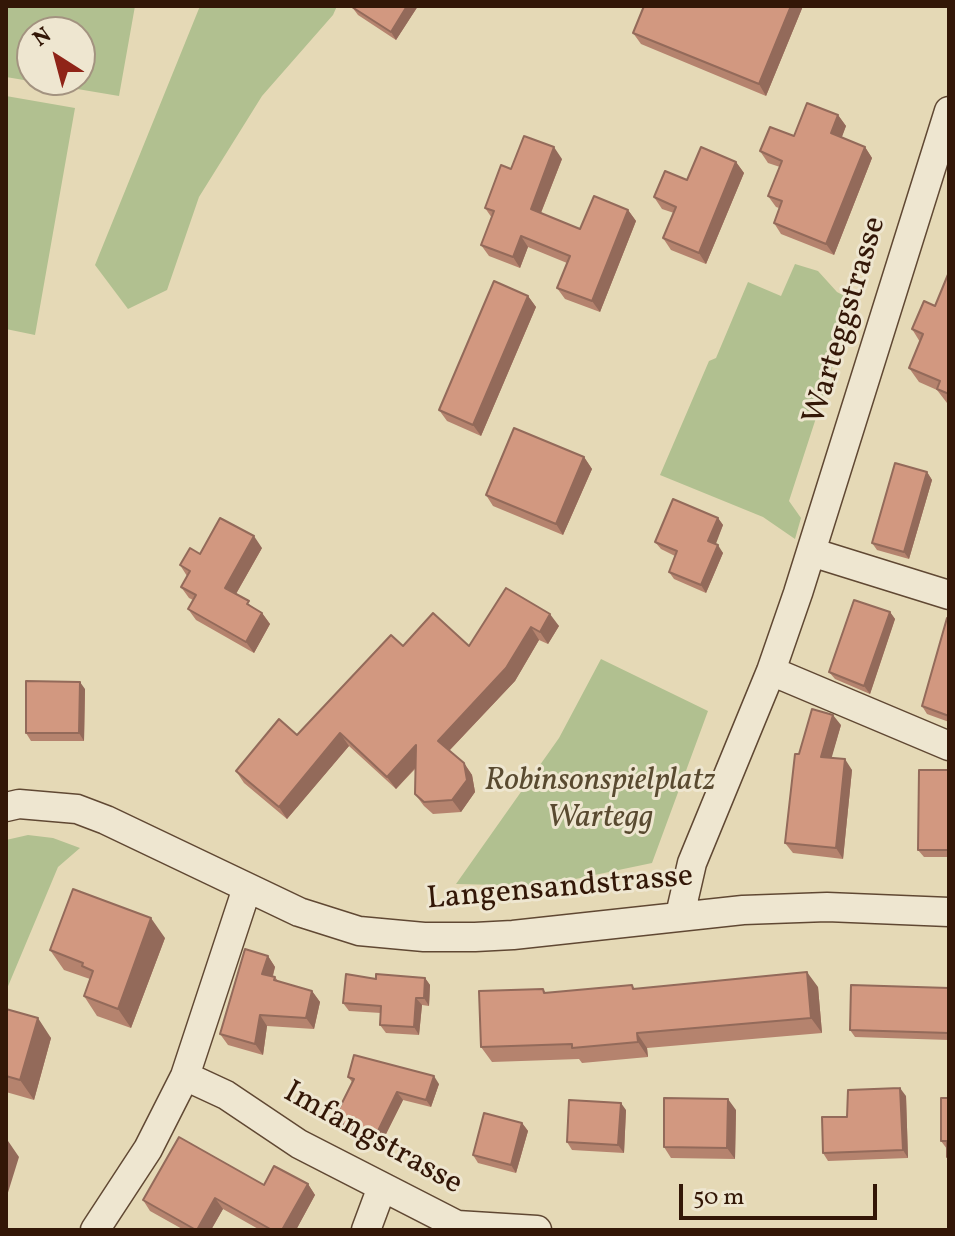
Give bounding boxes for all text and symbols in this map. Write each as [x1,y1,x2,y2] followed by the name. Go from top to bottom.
[16,16,96,96] north arrow
[27,21,58,55] text: N
[797,213,897,429] street label: Warteggstrasse
[484,764,716,839] park label: Robinsonspielplatz Wartegg
[425,859,695,921] street label: Langensandstrasse
[276,1075,468,1205] street label: Imfangstrasse
[683,1168,881,1218] scale bar
[693,1181,745,1215] text: 50 m

